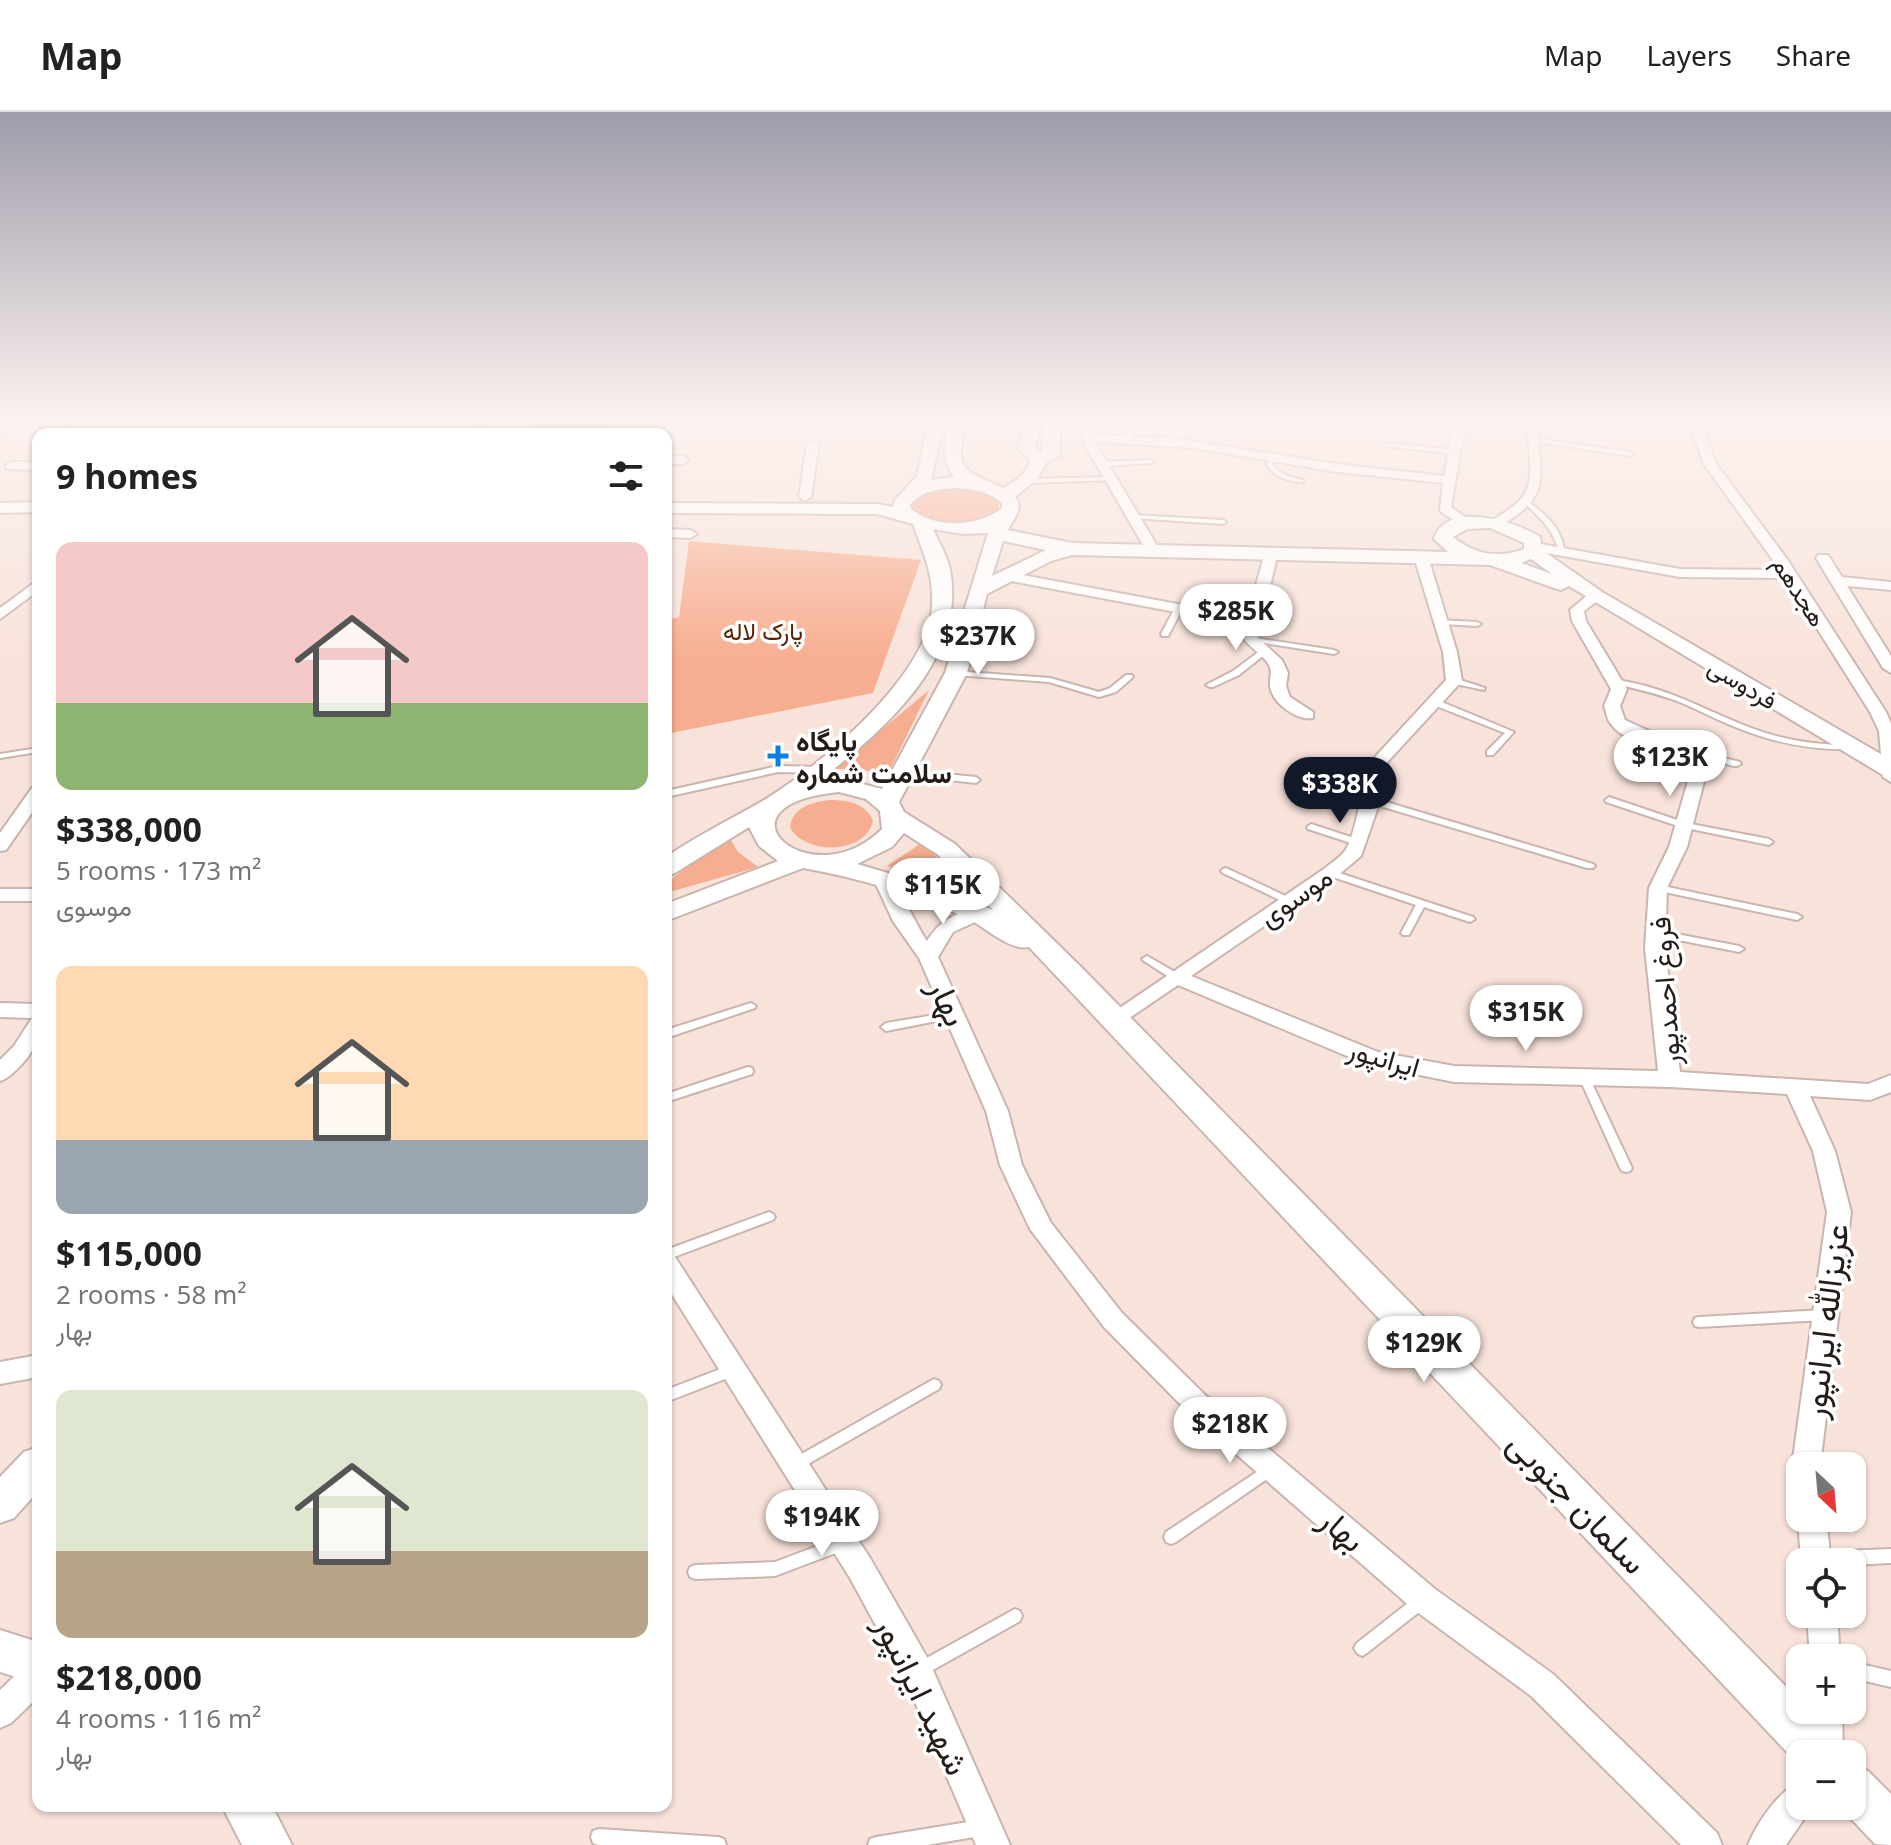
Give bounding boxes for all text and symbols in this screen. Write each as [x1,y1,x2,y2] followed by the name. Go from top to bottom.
[40,29,123,81] text: Map
[1544,36,1602,74] text: Map
[1646,36,1732,74] text: Layers
[1776,36,1851,74] text: Share
[56,453,198,499] text: 9 homes
[604,454,648,498] icon: filters
[1764,549,1835,633] street label: هجدهم
[1180,584,1292,652] pin: $285K
[1198,592,1274,628] text: $285K
[280,594,424,738] icon: home
[922,609,1034,677] pin: $237K
[723,614,803,648] park label: پارک لاله
[940,617,1016,653] text: $237K
[1702,650,1784,716] street label: فردوسی
[796,721,952,791] place label: پایگاه سلامت شماره
[1614,730,1726,798] pin: $123K
[1632,738,1708,774] text: $123K
[767,745,789,767] marker: پایگاه سلامت شماره
[1284,757,1396,825] pin: $338K
[1302,765,1378,801] text: $338K
[56,806,202,852] text: $338,000
[56,852,261,888] text: 5 rooms · 173 m²
[1251,857,1339,935] street label: موسوی
[887,858,999,926] pin: $115K
[905,866,981,902] text: $115K
[56,888,132,924] text: موسوی
[1640,915,1689,1067] street label: فروغ احمدپور
[918,970,980,1033] street label: بهار
[1470,985,1582,1053] pin: $315K
[1488,993,1564,1029] text: $315K
[280,1018,424,1162] icon: home
[1342,1028,1424,1086] street label: ایرانپور
[1789,1221,1860,1422] street label: عزیزالله ایرانپور
[56,1230,202,1276] text: $115,000
[56,1276,246,1312] text: 2 rooms · 58 m²
[56,1312,92,1348] text: بهار
[1368,1316,1480,1384] pin: $129K
[1386,1324,1462,1360] text: $129K
[1174,1397,1286,1465] pin: $218K
[1192,1405,1268,1441] text: $218K
[1498,1420,1658,1584] street label: سلمان جنوبی
[280,1442,424,1586] icon: home
[1786,1452,1866,1532] north arrow
[1786,1452,1866,1820] map controls
[766,1490,878,1558] pin: $194K
[1309,1495,1376,1562] street label: بهار
[784,1498,860,1534] text: $194K
[1786,1548,1866,1628] button: locate
[863,1607,981,1783] street label: شهید ایرانپور
[1786,1644,1866,1724] button: +
[56,1654,202,1700] text: $218,000
[56,1700,261,1736] text: 4 rooms · 116 m²
[56,1736,92,1772] text: بهار
[1786,1740,1866,1820] button: −

